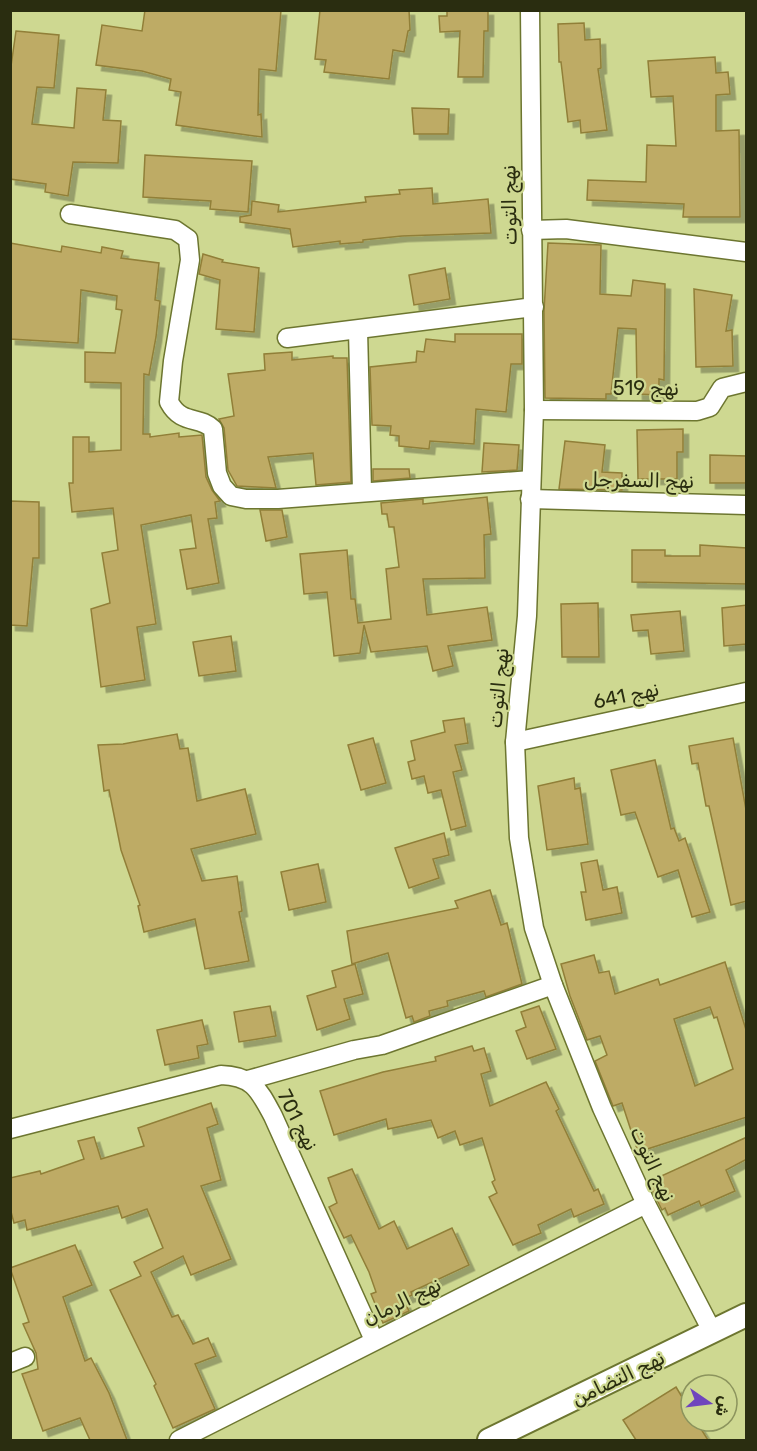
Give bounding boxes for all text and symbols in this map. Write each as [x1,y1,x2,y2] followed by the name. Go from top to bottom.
[496,164,524,245] street label: نهج التوت
[613,376,679,402] street label: نهج 519
[584,467,694,495] street label: نهج السفرجل
[483,647,515,729] street label: نهج التوت
[591,676,662,716] street label: نهج 641
[271,1085,324,1156] street label: نهج 701
[623,1122,681,1206] street label: نهج التوت
[359,1272,446,1332] street label: نهج الرمان
[568,1345,669,1413] street label: نهج التضامن
[679,1373,739,1433] north arrow
[711,1394,735,1419] text: ش

